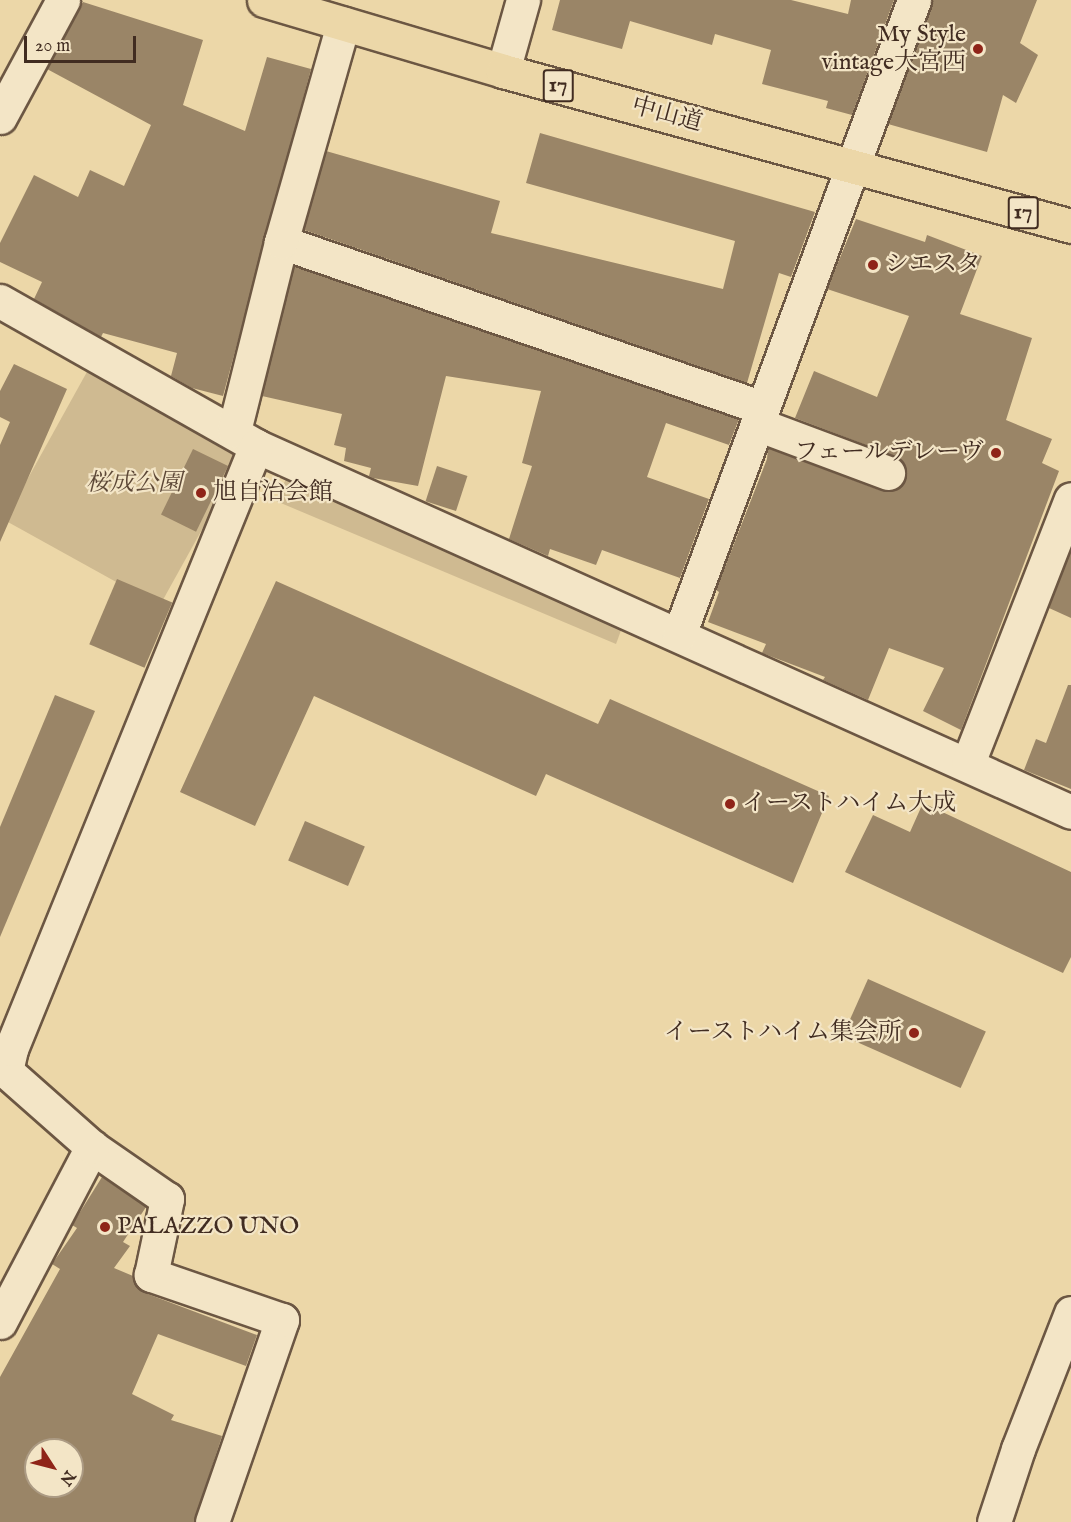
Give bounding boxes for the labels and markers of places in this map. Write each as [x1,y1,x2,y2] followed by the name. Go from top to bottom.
[822,21,966,77] place label: My Style vintage大宮西
[971,42,985,56] marker: My Style vintage大宮西
[885,251,981,279] place label: シエスタ
[866,258,880,272] marker: シエスタ
[792,439,984,467] place label: フェールデレーヴ
[989,446,1003,460] marker: フェールデレーヴ
[213,479,333,507] place label: 旭自治会館
[194,486,208,500] marker: 旭自治会館
[742,790,958,818] place label: イーストハイム大成
[723,797,737,811] marker: イーストハイム大成
[662,1019,902,1047] place label: イーストハイム集会所
[907,1026,921,1040] marker: イーストハイム集会所
[117,1213,299,1241] place label: PALAZZO UNO
[98,1220,112,1234] marker: PALAZZO UNO

